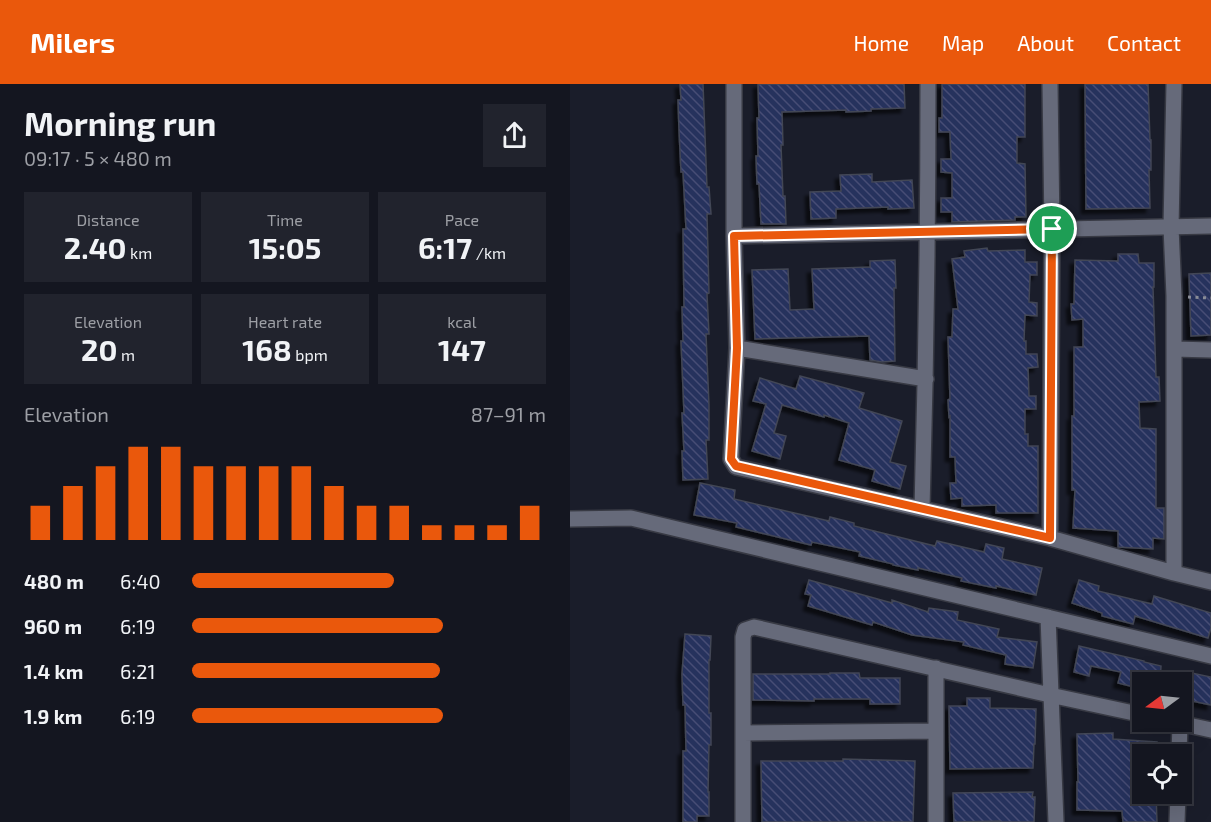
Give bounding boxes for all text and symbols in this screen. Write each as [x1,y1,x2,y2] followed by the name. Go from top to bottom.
[30,25,115,59] text: Milers
[853,30,909,55] text: Home
[942,30,984,55] text: Map
[1017,30,1074,55] text: About
[1107,30,1181,55] text: Contact
[24,103,216,143] text: Morning run
[483,104,546,167] button: share
[24,146,172,170] text: 09:17 · 5 × 480 m
[1026,203,1077,254] pin
[76,210,140,229] text: Distance
[267,210,303,229] text: Time
[445,210,479,229] text: Pace
[1035,212,1068,245] icon: arrive
[64,229,126,265] text: 2.40
[249,229,321,265] text: 15:05
[418,229,472,265] text: 6:17
[126,243,152,262] text: km
[472,243,506,262] text: /km
[74,312,142,331] text: Elevation
[248,312,322,331] text: Heart rate
[447,312,477,331] text: kcal
[81,331,117,367] text: 20
[242,331,292,367] text: 168
[438,331,486,367] text: 147
[117,345,135,364] text: m
[292,345,328,364] text: bpm
[24,402,109,426] text: Elevation
[471,402,546,426] text: 87–91 m
[24,569,84,593] text: 480 m
[120,569,161,593] text: 6:40
[24,614,82,638] text: 960 m
[120,614,156,638] text: 6:19
[24,659,83,683] text: 1.4 km
[120,659,155,683] text: 6:21
[1132,672,1192,732] north arrow
[1132,672,1192,804] map controls
[24,704,82,728] text: 1.9 km
[120,704,156,728] text: 6:19
[1132,744,1192,804] button: locate

